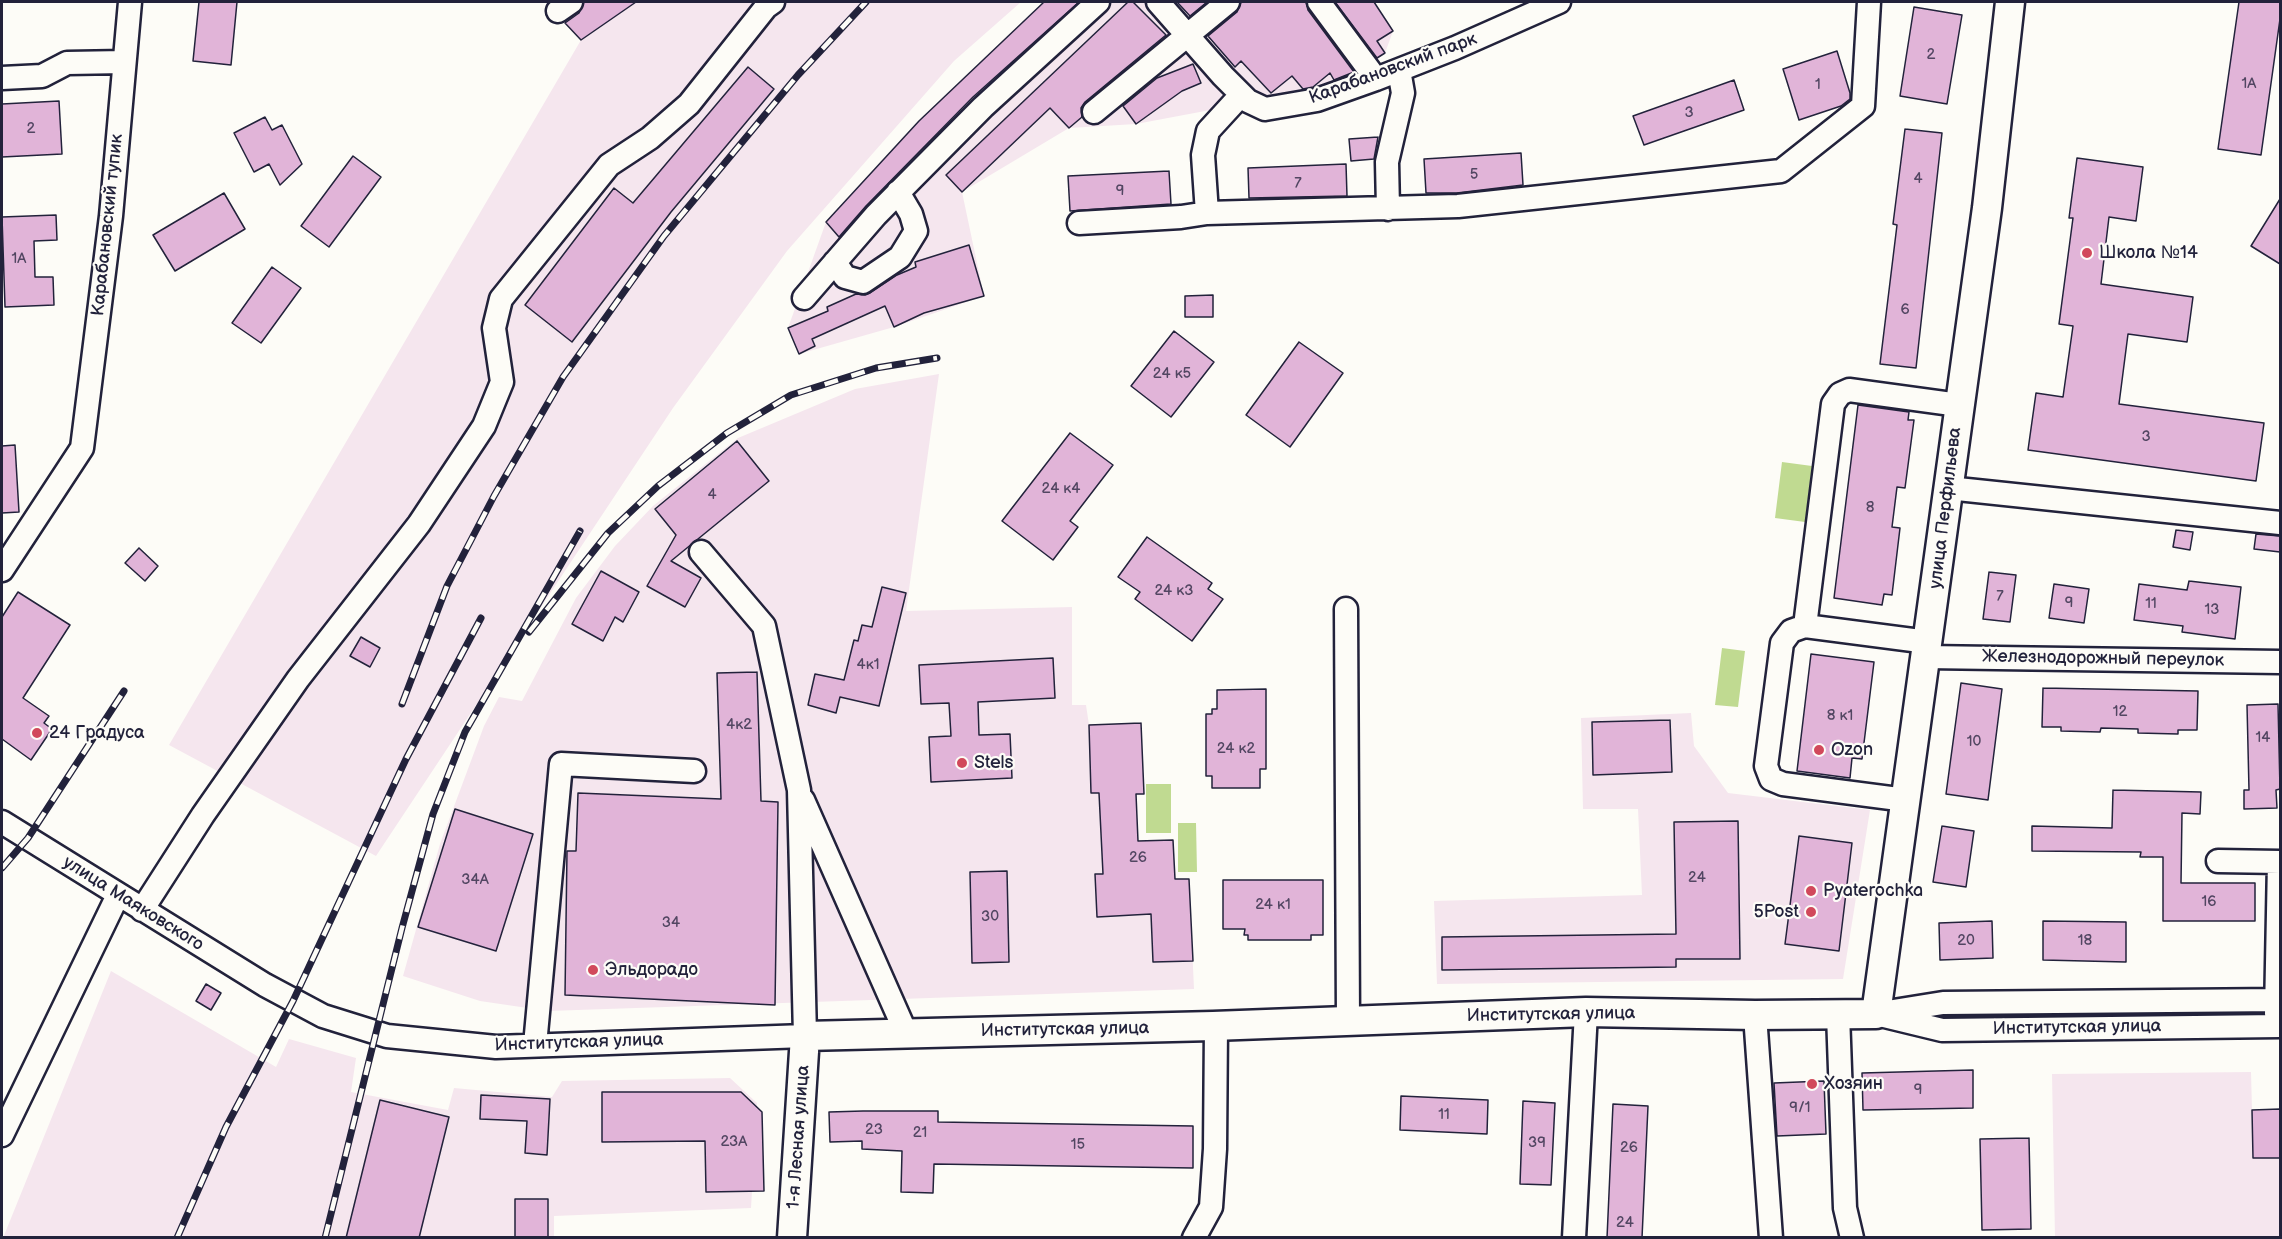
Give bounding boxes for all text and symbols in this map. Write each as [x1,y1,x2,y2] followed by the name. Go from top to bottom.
[1306,29,1480,109] street label: Карабановский парк
[1927,46,1935,64] house number: 2
[2242,75,2256,93] house number: 1А
[1815,76,1821,94] house number: 1
[1684,104,1694,122] house number: 3
[27,120,35,138] house number: 2
[88,133,128,317] street label: Карабановский тупик
[1470,166,1478,184] house number: 5
[1913,170,1923,188] house number: 4
[1294,175,1302,193] house number: 7
[1116,182,1124,200] house number: 9
[2099,242,2198,264] place label: Школа №14
[2080,246,2094,260] marker: Школа №14
[12,250,26,268] house number: 1А
[1900,301,1910,319] house number: 6
[1153,365,1191,383] house number: 24 к5
[1925,426,1967,590] street label: улица Перфильева
[2141,428,2151,446] house number: 3
[1042,480,1080,498] house number: 24 к4
[707,486,717,504] house number: 4
[1866,499,1874,517] house number: 8
[1154,582,1194,600] house number: 24 к3
[1996,588,2004,606] house number: 7
[2065,594,2073,612] house number: 9
[2145,595,2157,613] house number: 11
[2204,601,2220,619] house number: 13
[1982,646,2224,672] street label: Железнодорожный переулок
[857,656,879,674] house number: 4к1
[2113,703,2127,721] house number: 12
[1827,707,1853,725] house number: 8 к1
[726,716,752,734] house number: 4к2
[49,722,145,744] place label: 24 Градуса
[30,726,44,740] marker: 24 Градуса
[2256,729,2270,747] house number: 14
[1967,733,1981,751] house number: 10
[1831,739,1873,761] place label: Ozon
[1217,740,1255,758] house number: 24 к2
[1812,743,1826,757] marker: Ozon
[974,752,1013,774] place label: Stels
[955,756,969,770] marker: Stels
[1129,849,1147,867] house number: 26
[59,852,207,956] street label: улица Маяковского
[1688,869,1706,887] house number: 24
[461,871,489,889] house number: 34А
[1823,880,1923,902] place label: Pyaterochka
[1804,884,1818,898] marker: Pyaterochka
[2202,893,2216,911] house number: 16
[1255,896,1291,914] house number: 24 к1
[1753,901,1799,923] place label: 5Post
[1804,905,1818,919] marker: 5Post
[981,908,999,926] house number: 30
[662,914,680,932] house number: 34
[1957,932,1975,950] house number: 20
[2078,932,2092,950] house number: 18
[605,959,698,981] place label: Эльдорадо
[586,963,600,977] marker: Эльдорадо
[1466,1003,1636,1027] street label: Институтская улица
[1992,1016,2162,1040] street label: Институтская улица
[980,1018,1150,1042] street label: Институтская улица
[494,1029,664,1057] street label: Институтская улица
[783,1064,815,1210] street label: 1-я Лесная улица
[1824,1073,1883,1095] place label: Хозяин
[1805,1077,1819,1091] marker: Хозяин
[1914,1081,1922,1099] house number: 9
[1789,1099,1811,1117] house number: 9/1
[1438,1106,1450,1124] house number: 11
[865,1121,883,1139] house number: 23
[913,1124,927,1142] house number: 21
[721,1133,747,1151] house number: 23А
[1528,1134,1546,1152] house number: 39
[1071,1136,1085,1154] house number: 15
[1620,1139,1638,1157] house number: 26
[1616,1214,1634,1232] house number: 24

